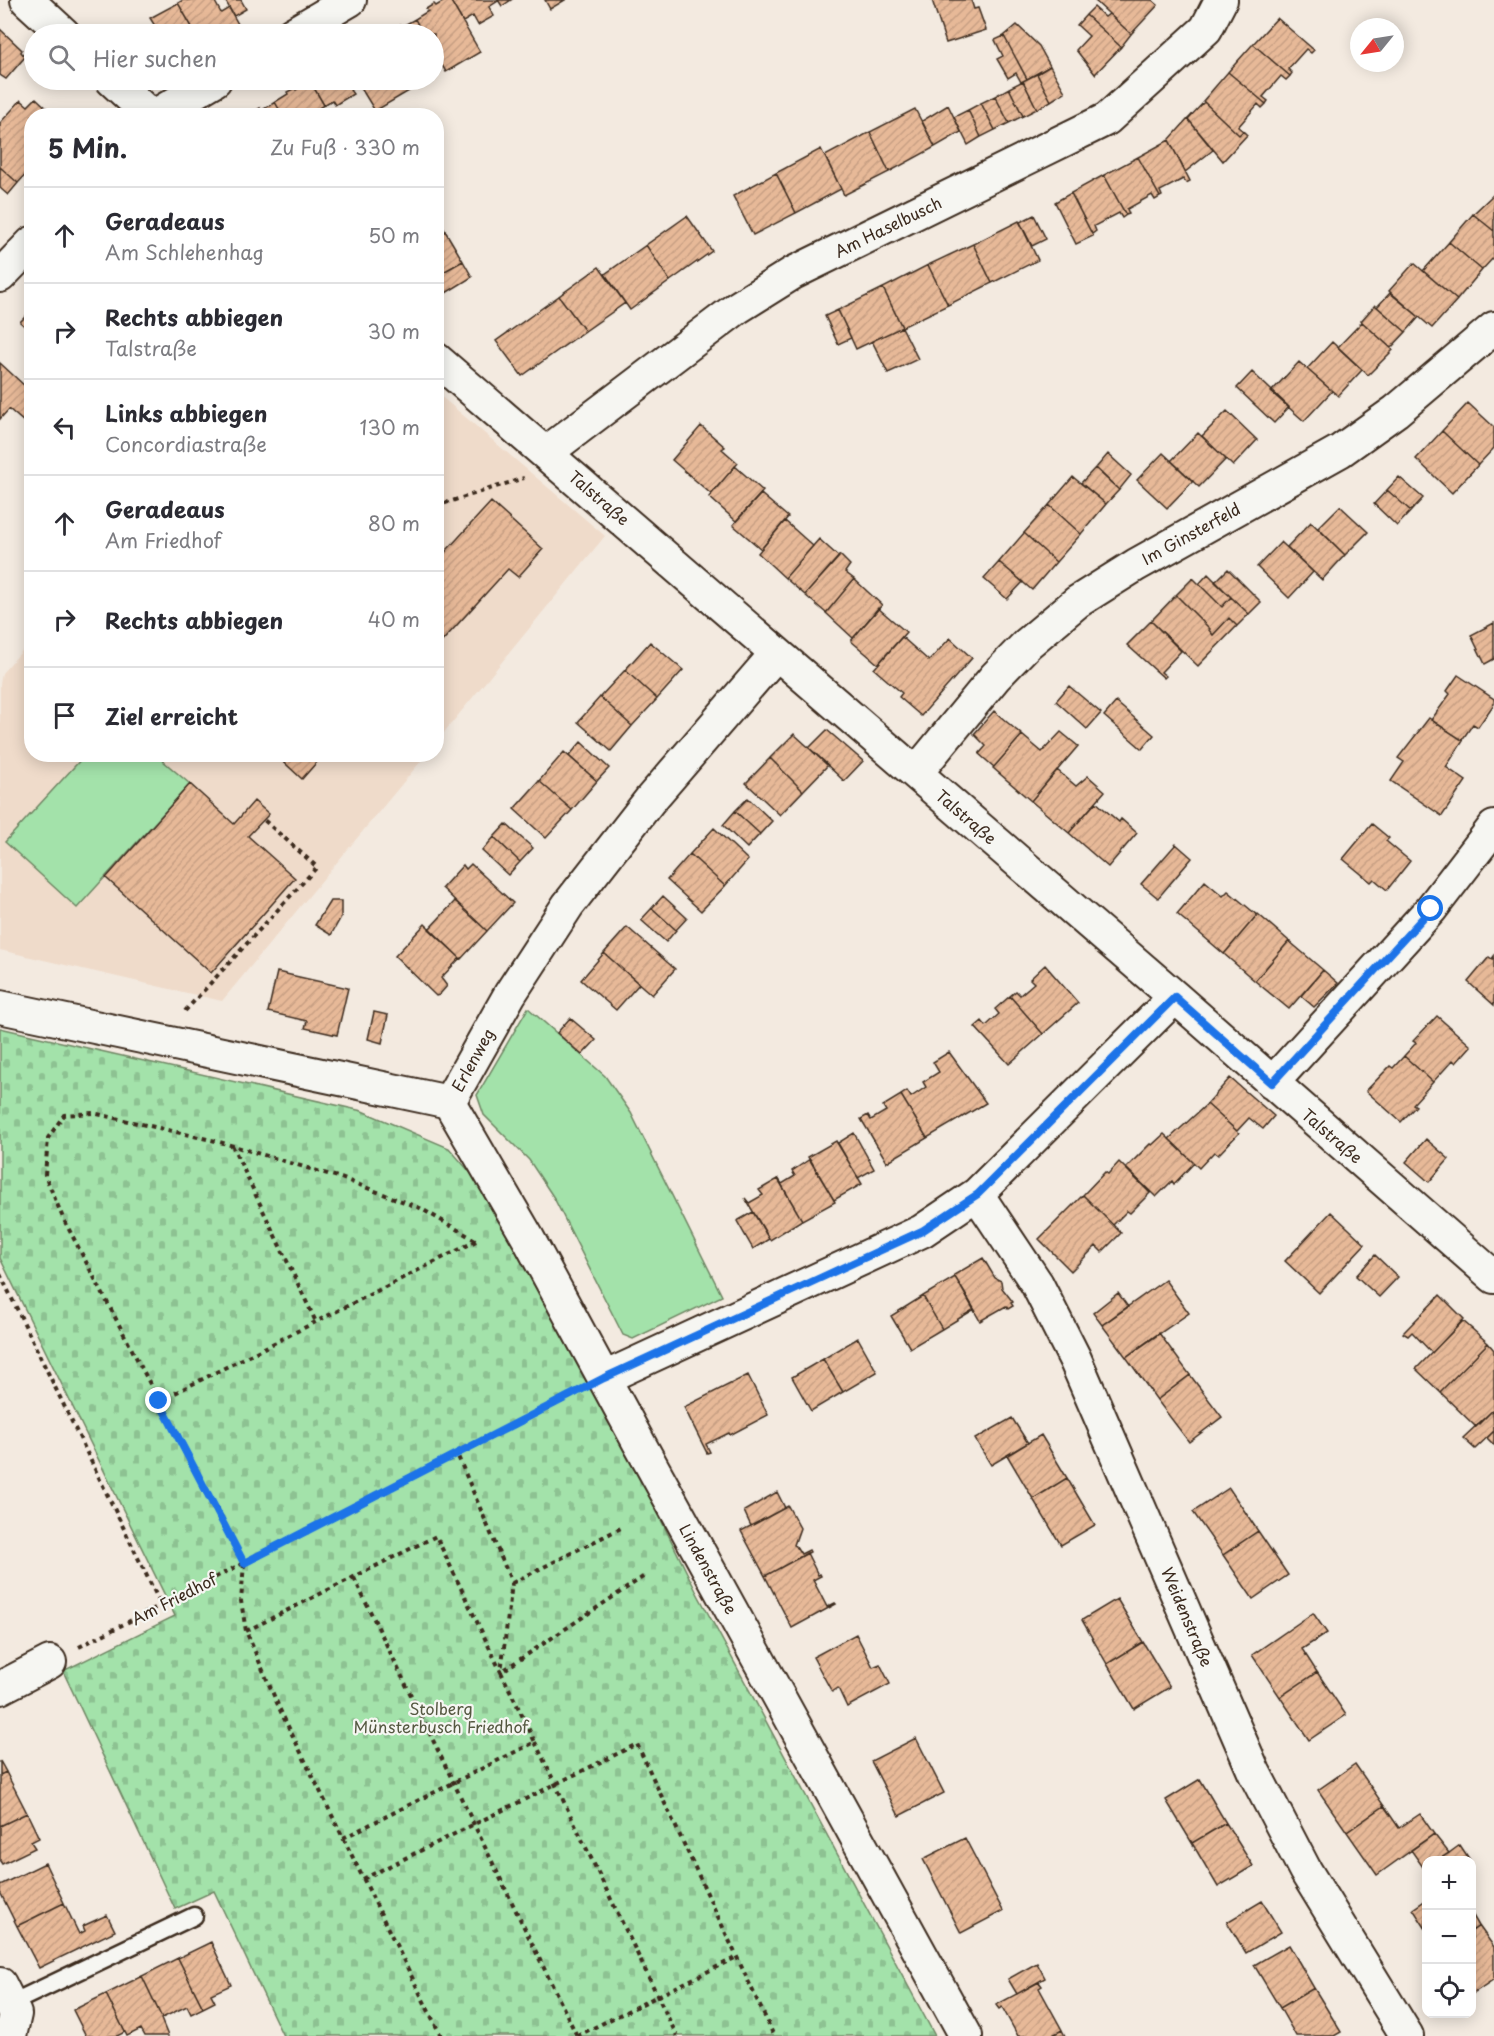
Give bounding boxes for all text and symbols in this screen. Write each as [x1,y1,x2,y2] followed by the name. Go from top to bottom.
[1350,18,1404,72] north arrow
[24,24,444,90] search box
[45,41,78,74] icon: search
[93,41,217,74] text: Hier suchen
[48,128,127,167] text: 5 Min.
[270,132,420,162] text: Zu Fuß · 330 m
[830,190,945,262] street label: Am Haselbusch
[105,204,225,237] text: Geradeaus
[48,219,81,252] icon: ahead
[368,220,420,250] text: 50 m
[105,237,264,267] text: Am Schlehenhag
[105,300,283,333] text: Rechts abbiegen
[48,315,81,348] icon: right
[367,316,420,346] text: 30 m
[105,333,197,363] text: Talstraße
[105,396,267,429] text: Links abbiegen
[48,411,81,444] icon: left
[360,412,420,442] text: 130 m
[105,429,267,459] text: Concordiastraße
[564,464,635,530] street label: Talstraße
[105,492,225,525] text: Geradeaus
[1137,496,1244,570] street label: Im Ginsterfeld
[48,507,81,540] icon: ahead
[368,508,420,538] text: 80 m
[105,525,222,555] text: Am Friedhof
[48,603,81,636] icon: right
[105,603,283,636] text: Rechts abbiegen
[368,604,420,634] text: 40 m
[48,699,81,732] icon: arrive
[105,699,238,732] text: Ziel erreicht
[931,783,1002,849] street label: Talstraße
[1417,895,1443,921] route start
[445,1023,499,1096] street label: Erlenweg
[1297,1102,1368,1168] street label: Talstraße
[145,1387,171,1413] route end
[674,1519,744,1618] street label: Lindenstraße
[1156,1563,1220,1670] street label: Weidenstraße
[127,1565,222,1630] street label: Am Friedhof
[354,1696,530,1738] park label: Stolberg Münsterbusch Friedhof
[1422,1856,1476,2018] map controls
[1422,1856,1476,1910] button: +
[1422,1910,1476,1964] button: −
[1422,1964,1476,2018] button: locate

